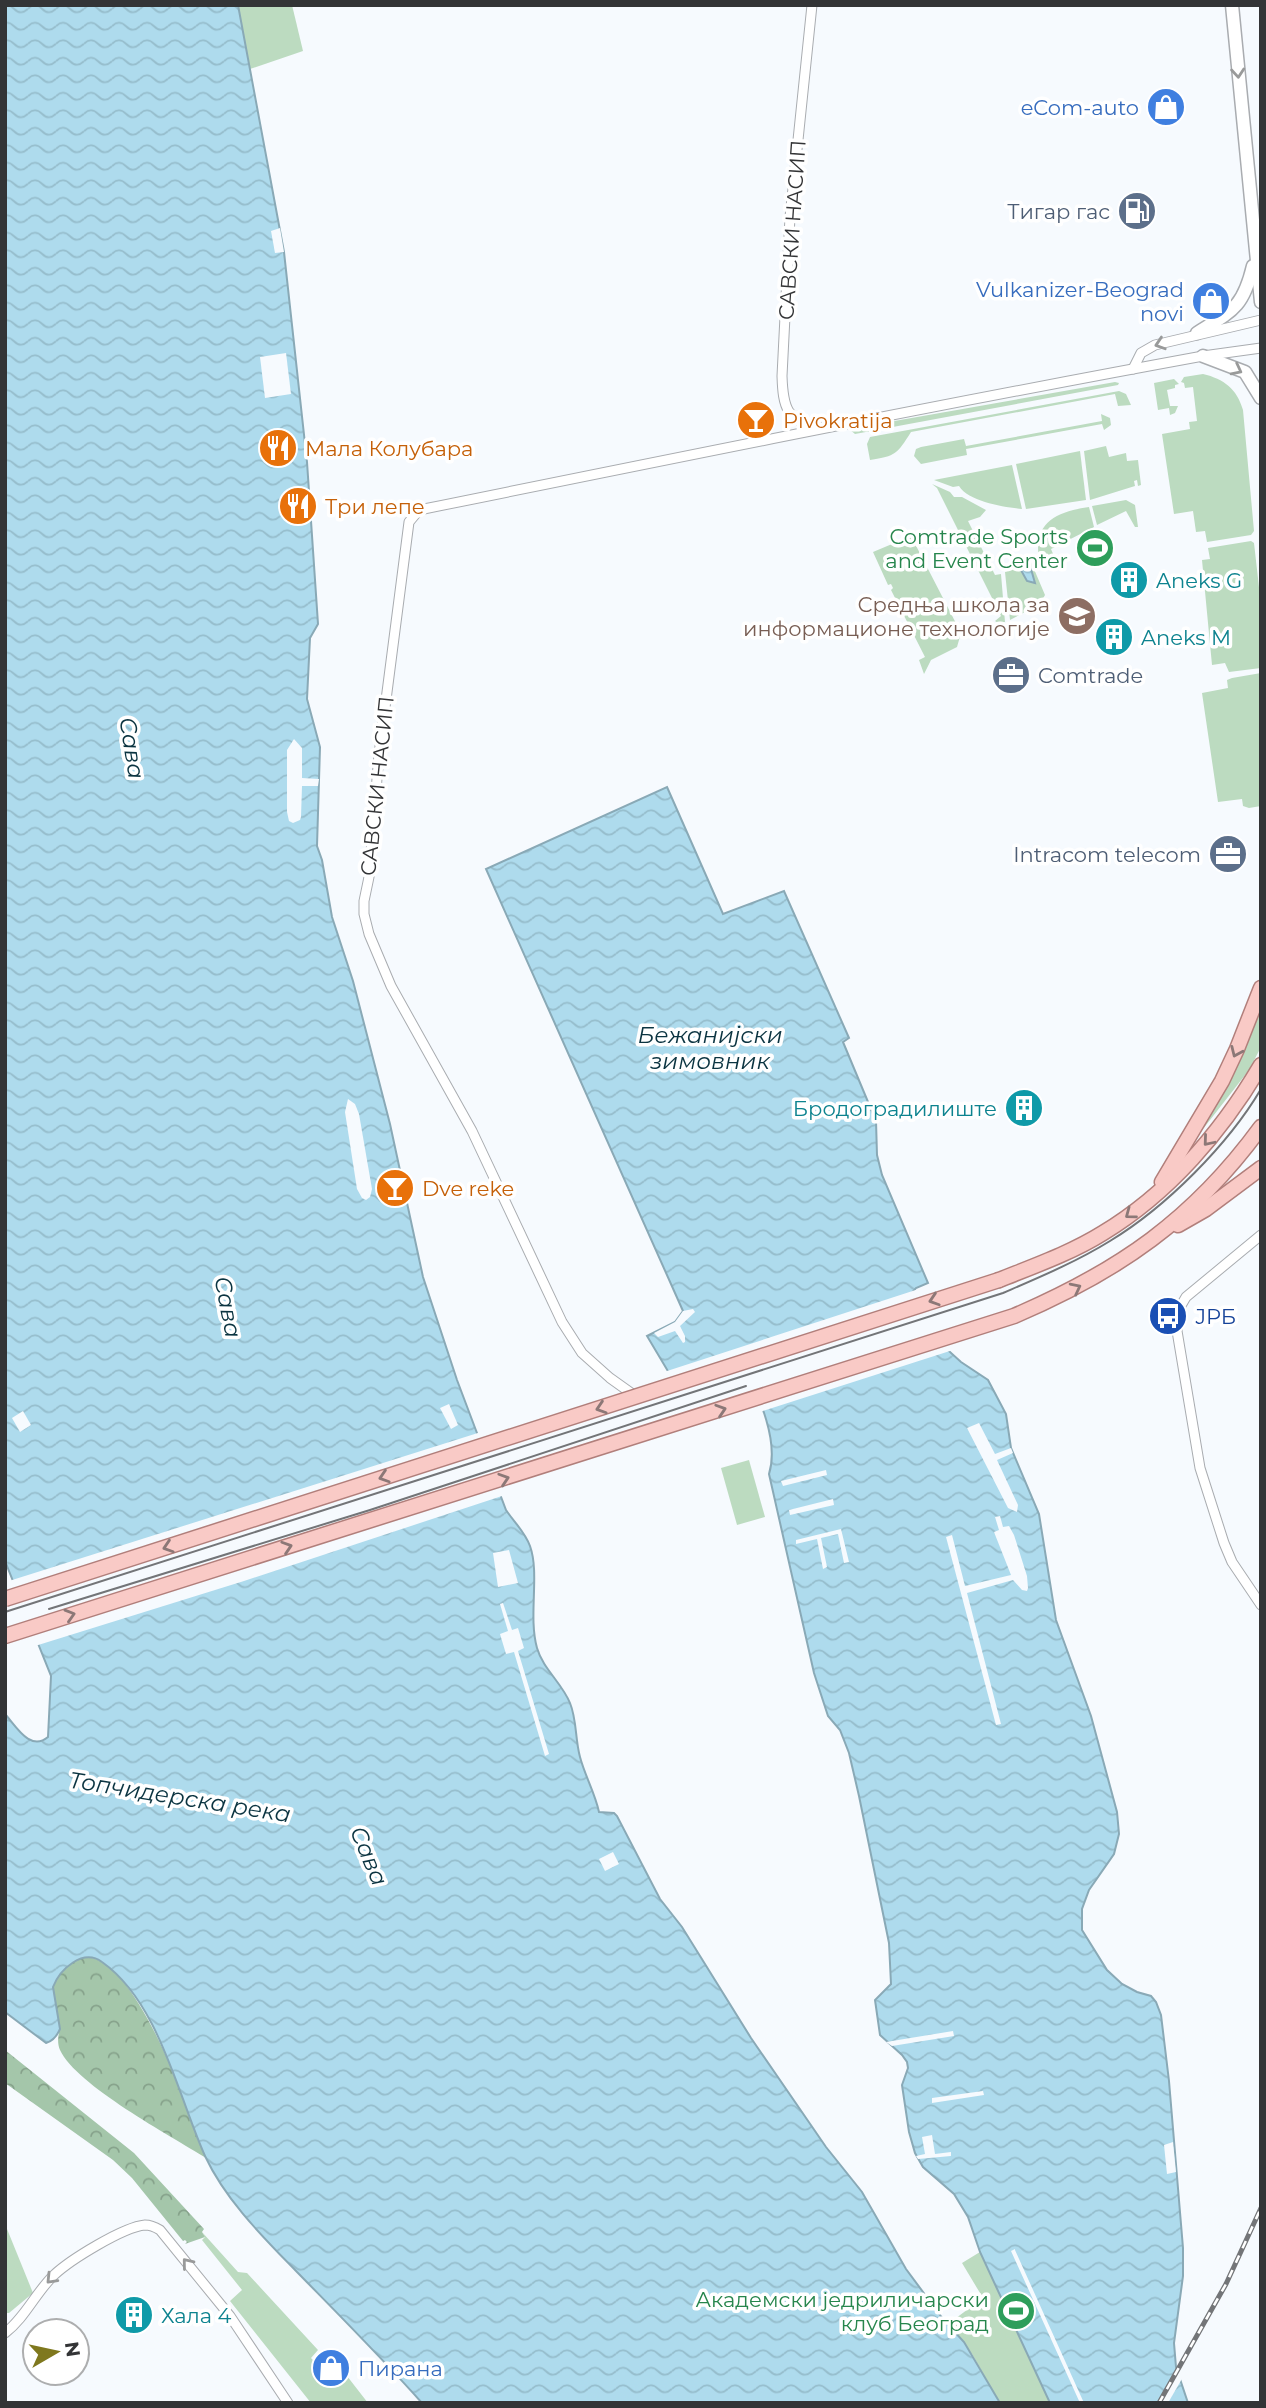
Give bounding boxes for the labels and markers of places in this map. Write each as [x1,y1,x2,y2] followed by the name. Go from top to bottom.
[1145,86,1187,128] shop icon: eCom-auto
[1021,95,1139,120] place label: eCom-auto
[1116,190,1158,232] fuel station icon: Тигар гас
[1007,199,1110,224] place label: Тигар гас
[976,277,1184,326] place label: Vulkanizer-Beograd novi
[1190,280,1232,322] shop icon: Vulkanizer-Beograd novi
[735,399,777,441] bar icon: Pivokratija
[783,408,893,433] place label: Pivokratija
[257,427,299,469] restaurant icon: Мала Колубара
[305,436,473,461] place label: Мала Колубара
[277,485,319,527] restaurant icon: Три лепе
[325,494,425,519] place label: Три лепе
[885,524,1068,573] place label: Comtrade Sports and Event Center
[1074,527,1116,569] sports icon: Comtrade Sports and Event Center
[1108,559,1150,601] building icon: Aneks G
[1156,568,1242,593] place label: Aneks G
[743,592,1050,641] place label: Средња школа за информационе технологије
[1056,595,1098,637] school or university icon: Средња школа за информационе технологије
[1093,616,1135,658] building icon: Aneks M
[1141,625,1231,650] place label: Aneks M
[990,654,1032,696] office icon: Comtrade
[1038,663,1143,688] place label: Comtrade
[1207,833,1249,875] office icon: Intracom telecom
[1013,842,1201,867] place label: Intracom telecom
[1003,1087,1045,1129] building icon: Бродоградилиште
[793,1096,997,1121] place label: Бродоградилиште
[374,1167,416,1209] bar icon: Dve reke
[422,1176,514,1201] place label: Dve reke
[1147,1295,1189,1337] bus stop icon: ЈРБ
[1195,1304,1236,1329] place label: ЈРБ
[695,2287,989,2336] place label: Академски једриличарски клуб Београд
[995,2290,1037,2332] sports icon: Академски једриличарски клуб Београд
[113,2294,155,2336] building icon: Хала 4
[161,2303,232,2328] place label: Хала 4
[310,2347,352,2389] shop icon: Пирана
[358,2356,443,2381] place label: Пирана

